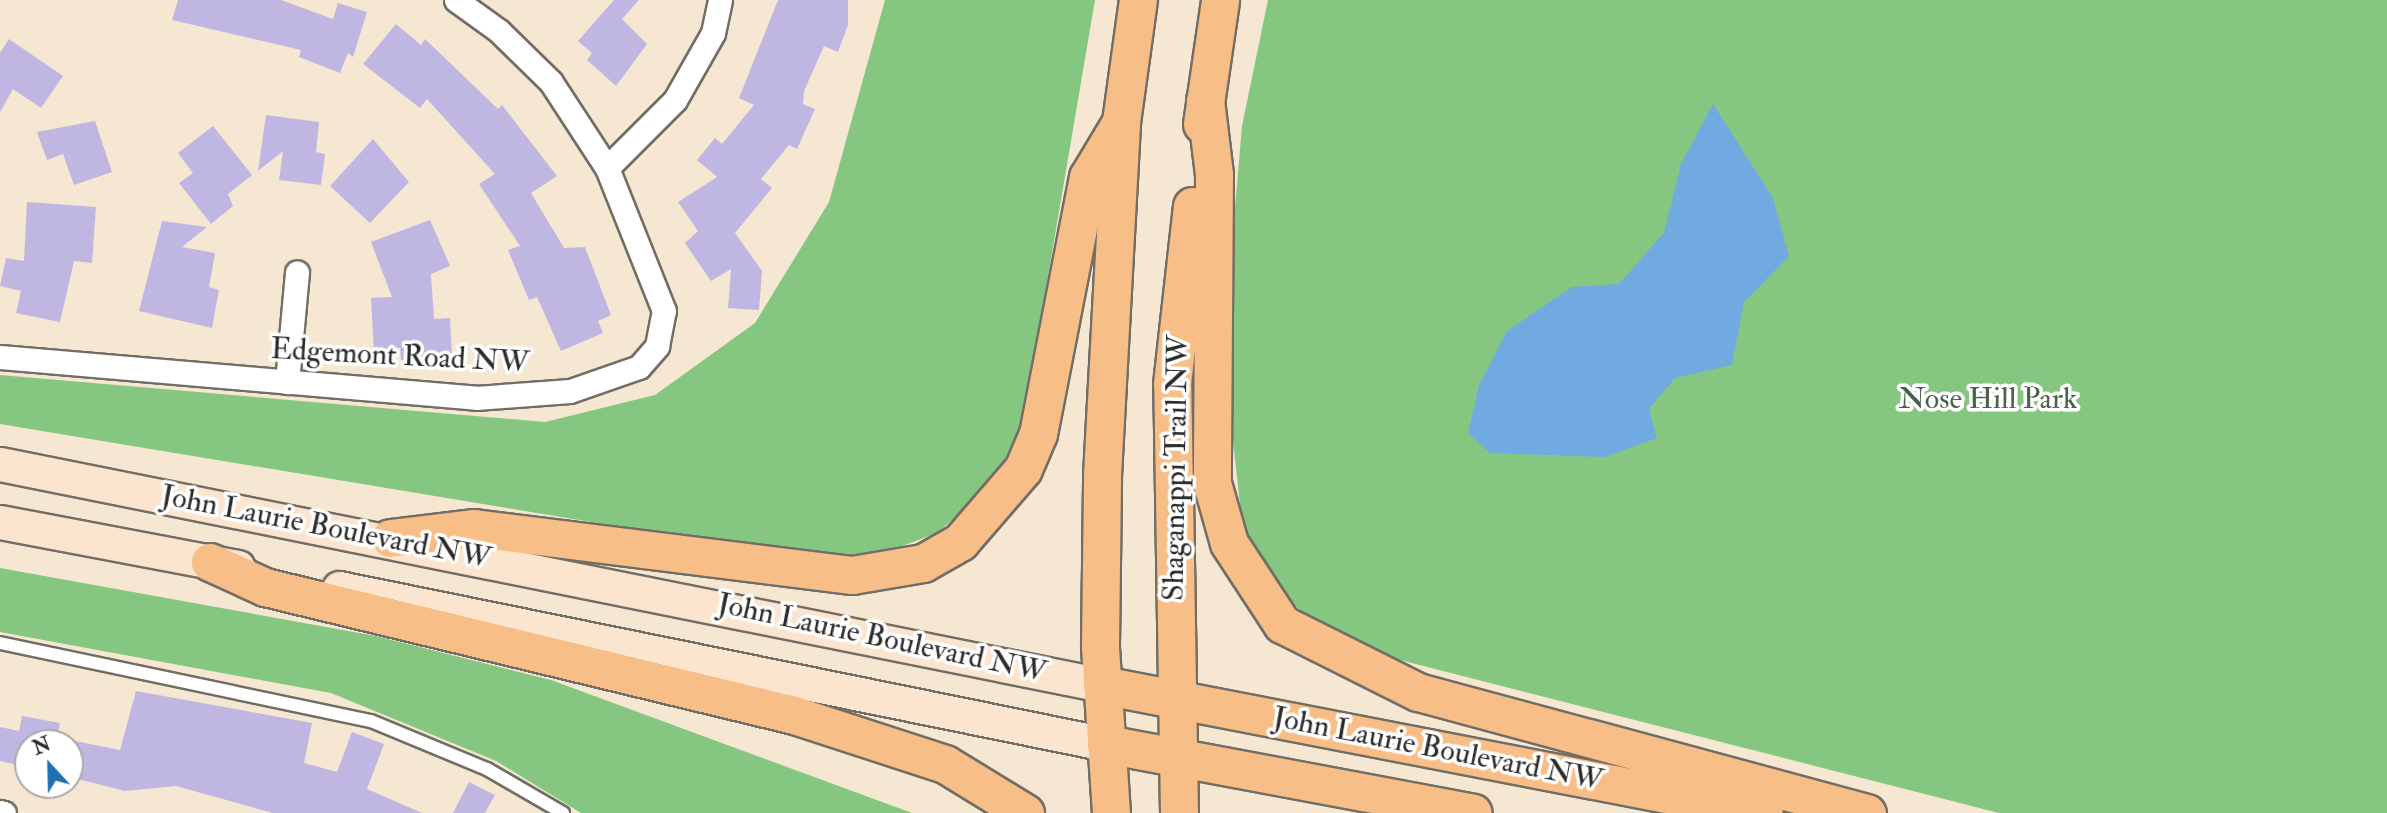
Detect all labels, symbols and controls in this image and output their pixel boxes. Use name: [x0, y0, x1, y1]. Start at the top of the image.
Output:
street label: Edgemont Road NW: [270, 331, 530, 381]
street label: Shaganappi Trail NW: [1156, 335, 1196, 601]
park label: Nose Hill Park: [1899, 381, 2077, 417]
street label: John Laurie Boulevard NW: [158, 477, 494, 577]
street label: John Laurie Boulevard NW: [714, 586, 1050, 690]
street label: John Laurie Boulevard NW: [1270, 699, 1606, 799]
north arrow: [14, 729, 84, 799]
text: N: [29, 732, 54, 761]

